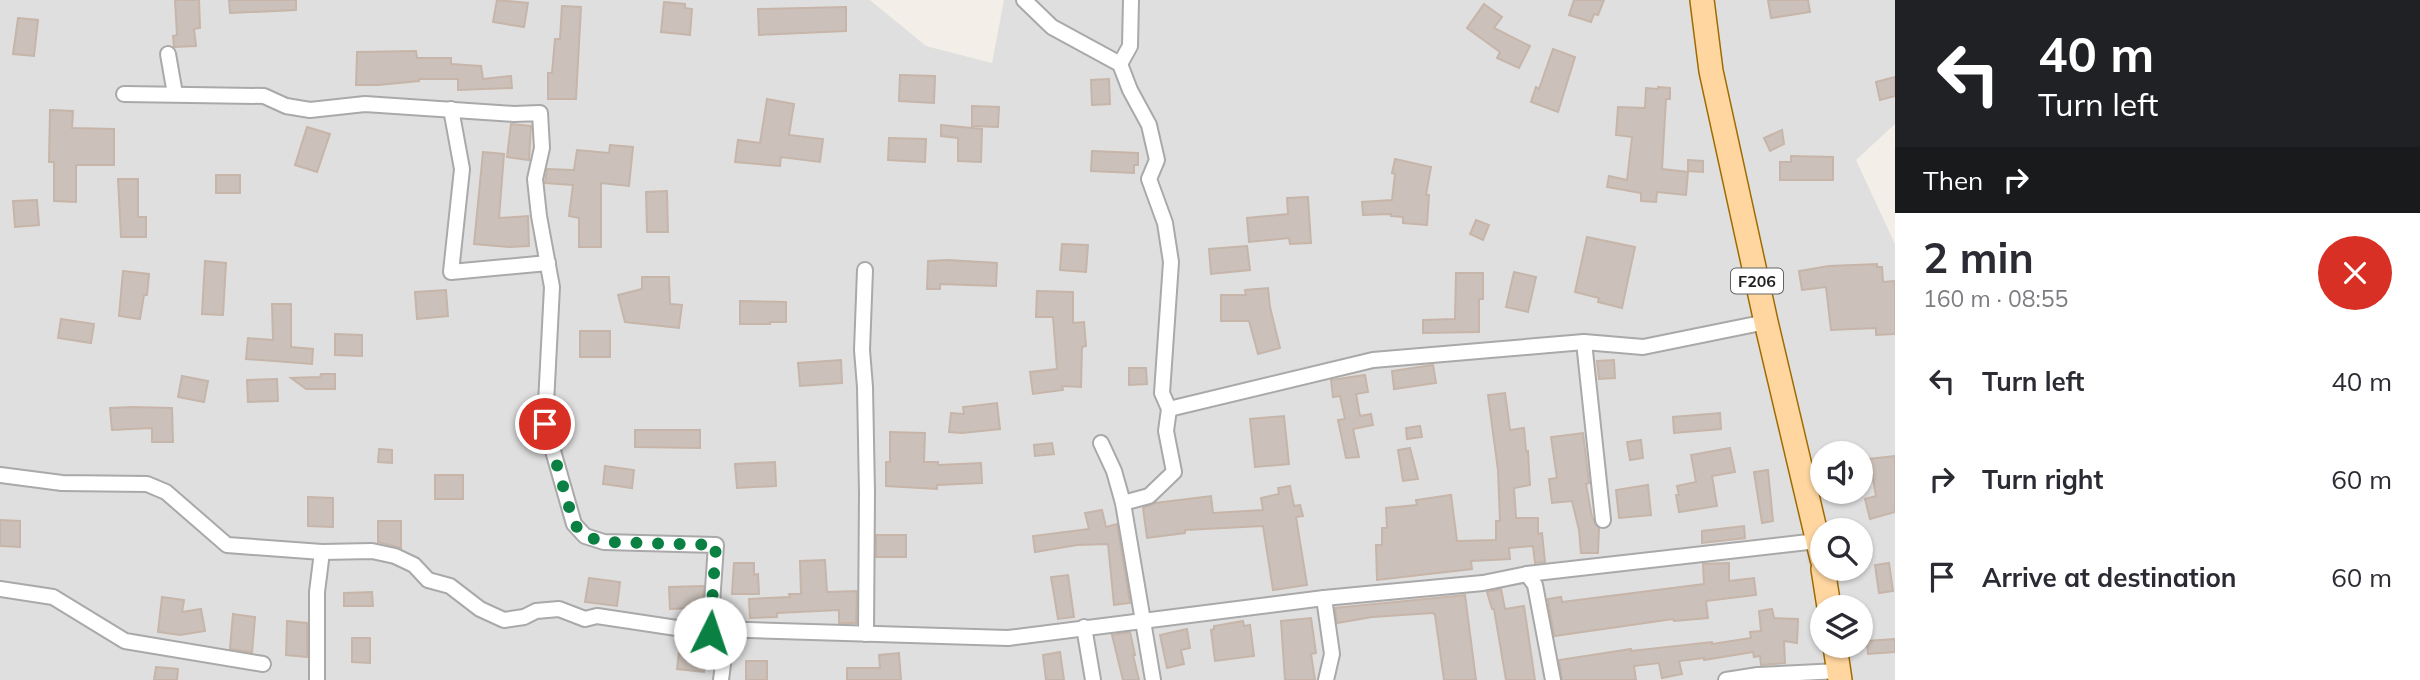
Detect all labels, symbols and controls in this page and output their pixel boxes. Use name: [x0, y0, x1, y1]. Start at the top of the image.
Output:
text: 40 m: [2038, 23, 2154, 84]
icon: left: [1923, 28, 2014, 119]
text: Turn left: [2038, 84, 2158, 124]
icon: right: [1997, 161, 2035, 199]
text: Then: [1923, 164, 1983, 197]
text: 2 min: [1923, 231, 2034, 284]
button: close: [2318, 236, 2392, 310]
road number: F206: [1731, 268, 1783, 294]
text: 160 m · 08:55: [1923, 284, 2068, 313]
icon: left: [1923, 362, 1961, 400]
text: Turn left: [1982, 365, 2084, 398]
text: 40 m: [2331, 365, 2392, 398]
pin: [515, 394, 575, 454]
icon: arrive: [526, 405, 564, 443]
map controls: [1810, 441, 1873, 658]
button: sound: [1810, 441, 1873, 504]
icon: right: [1923, 460, 1961, 498]
text: Turn right: [1982, 463, 2103, 496]
text: 60 m: [2331, 463, 2392, 496]
button: search: [1810, 518, 1873, 581]
icon: arrive: [1923, 558, 1961, 596]
text: Arrive at destination: [1982, 561, 2237, 594]
text: 60 m: [2331, 561, 2392, 594]
button: layers: [1810, 595, 1873, 658]
position arrow: [673, 596, 747, 670]

